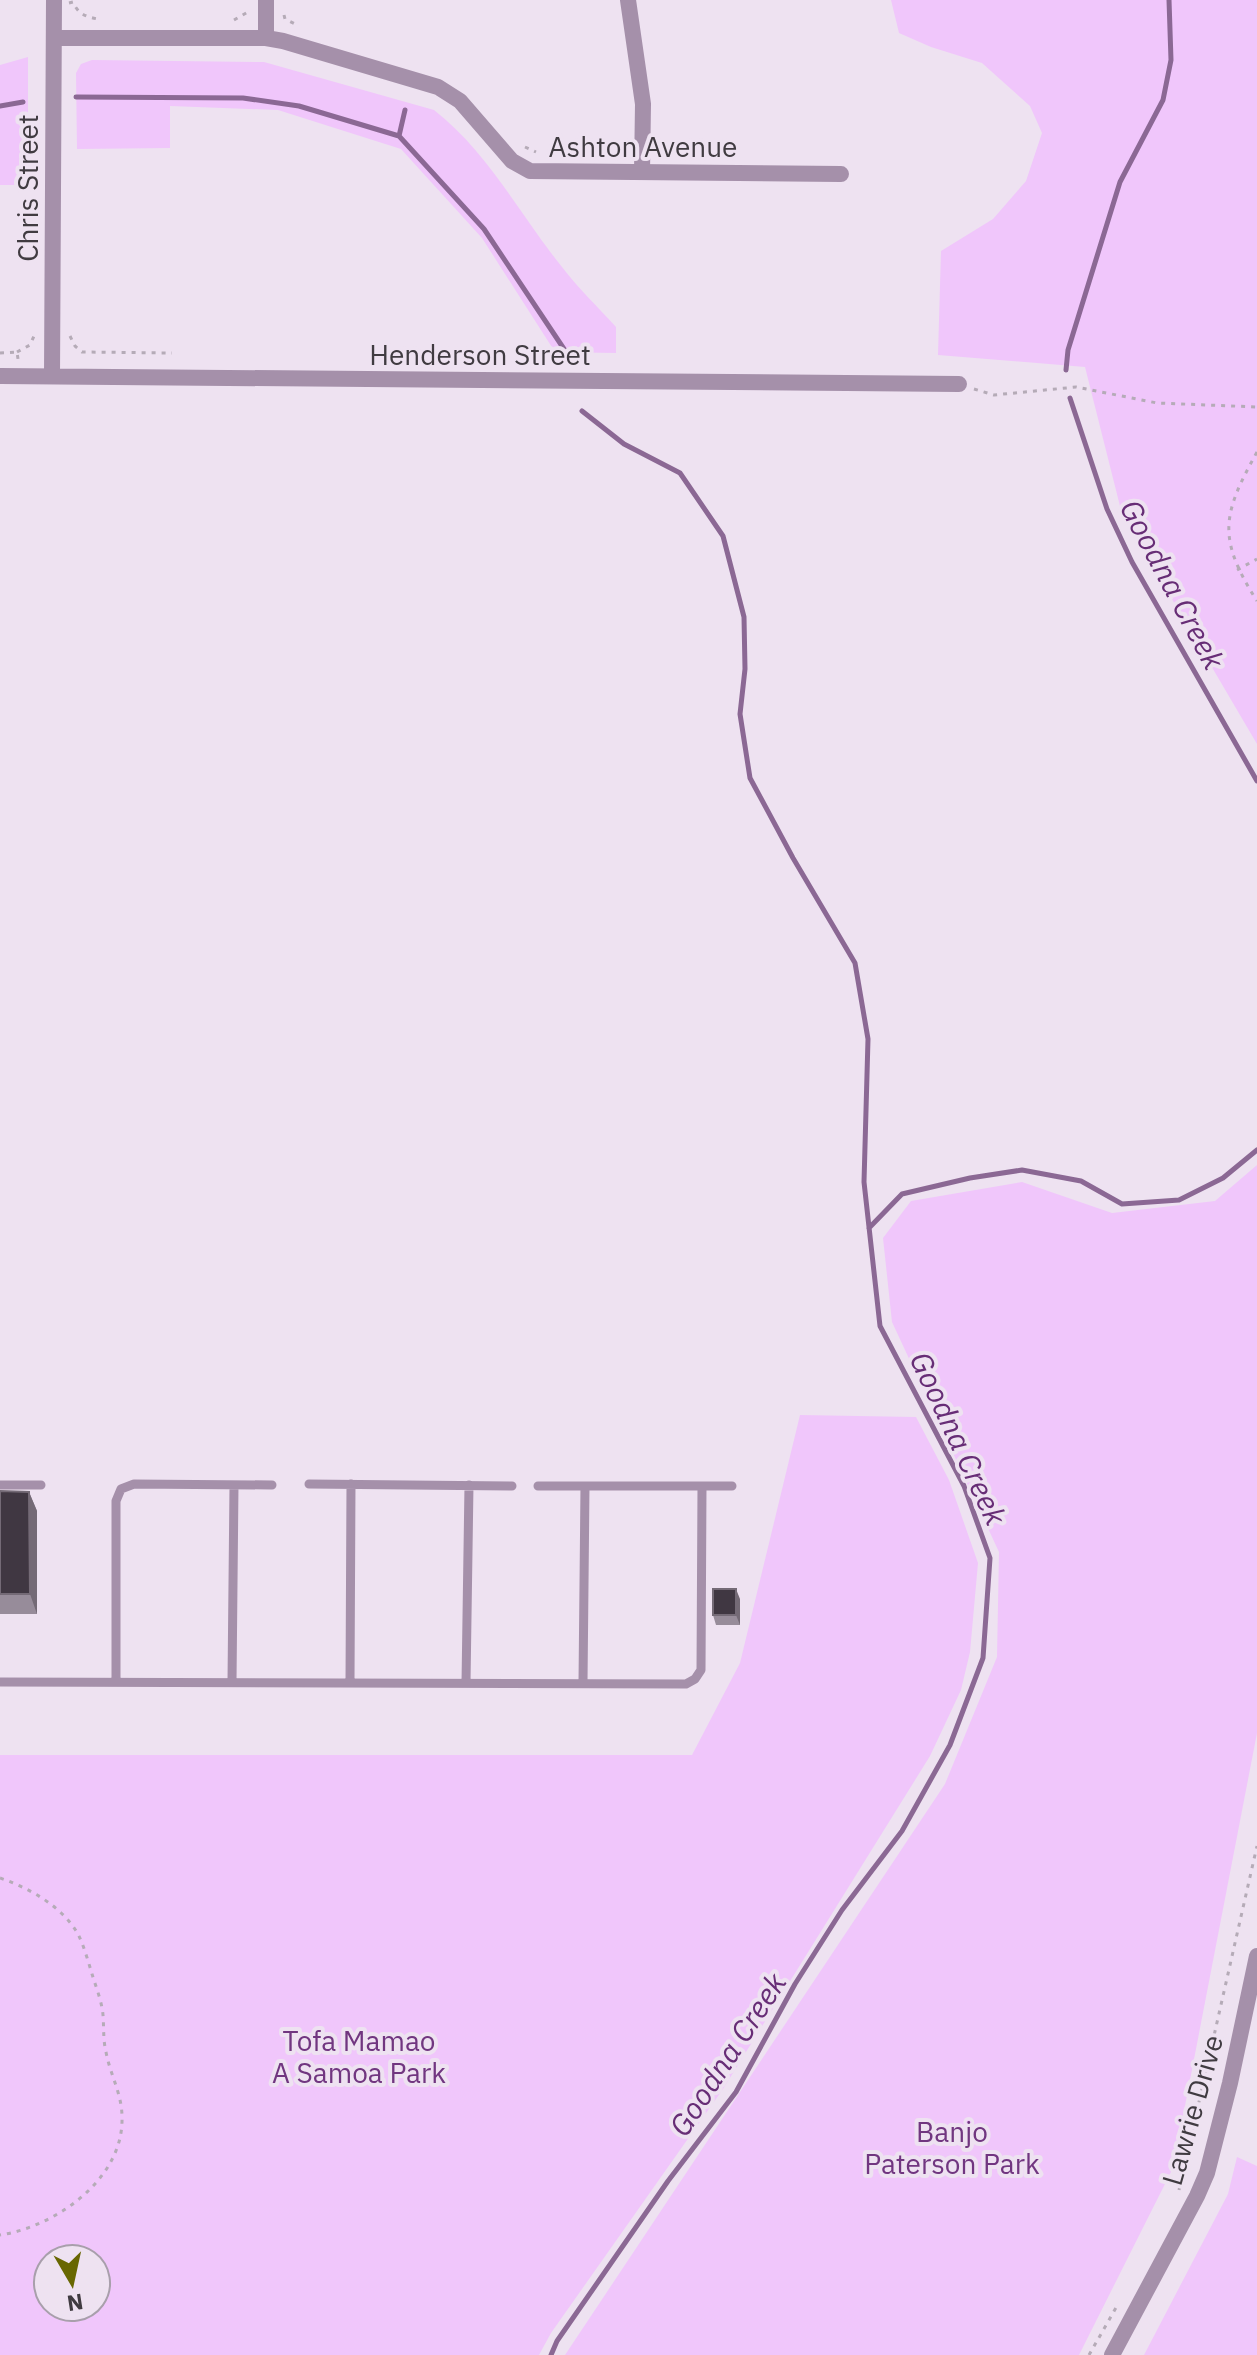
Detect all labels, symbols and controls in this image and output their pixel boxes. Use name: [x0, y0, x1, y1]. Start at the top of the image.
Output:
street label: Chris Street: [9, 114, 46, 262]
street label: Ashton Avenue: [549, 128, 737, 165]
street label: Henderson Street: [369, 336, 591, 373]
water label: Goodna Creek: [1112, 492, 1234, 676]
water label: Goodna Creek: [902, 1345, 1016, 1531]
water label: Goodna Creek: [660, 1965, 794, 2143]
park label: Tofa Mamao A Samoa Park: [272, 2022, 446, 2091]
street label: Lawrie Drive: [1153, 2031, 1231, 2189]
park label: Banjo Paterson Park: [864, 2113, 1040, 2182]
north arrow: [32, 2243, 112, 2323]
text: N: [65, 2288, 85, 2319]

